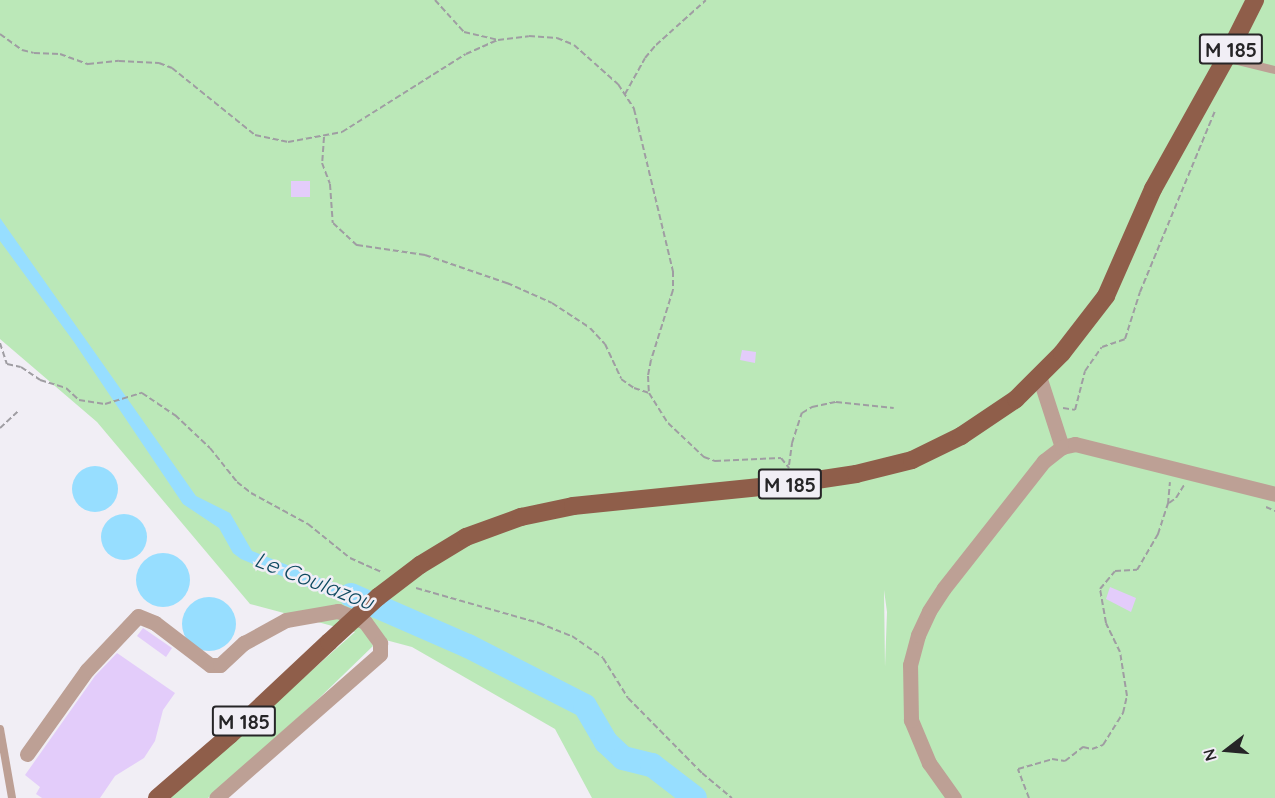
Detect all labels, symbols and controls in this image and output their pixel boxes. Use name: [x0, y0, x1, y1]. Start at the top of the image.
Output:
road number: M 185: [1198, 32, 1264, 66]
road number: M 185: [757, 467, 823, 501]
water label: Le Coulazou: [251, 546, 377, 616]
road number: M 185: [211, 704, 277, 738]
north arrow: [1197, 720, 1257, 780]
text: N: [1198, 747, 1221, 763]

